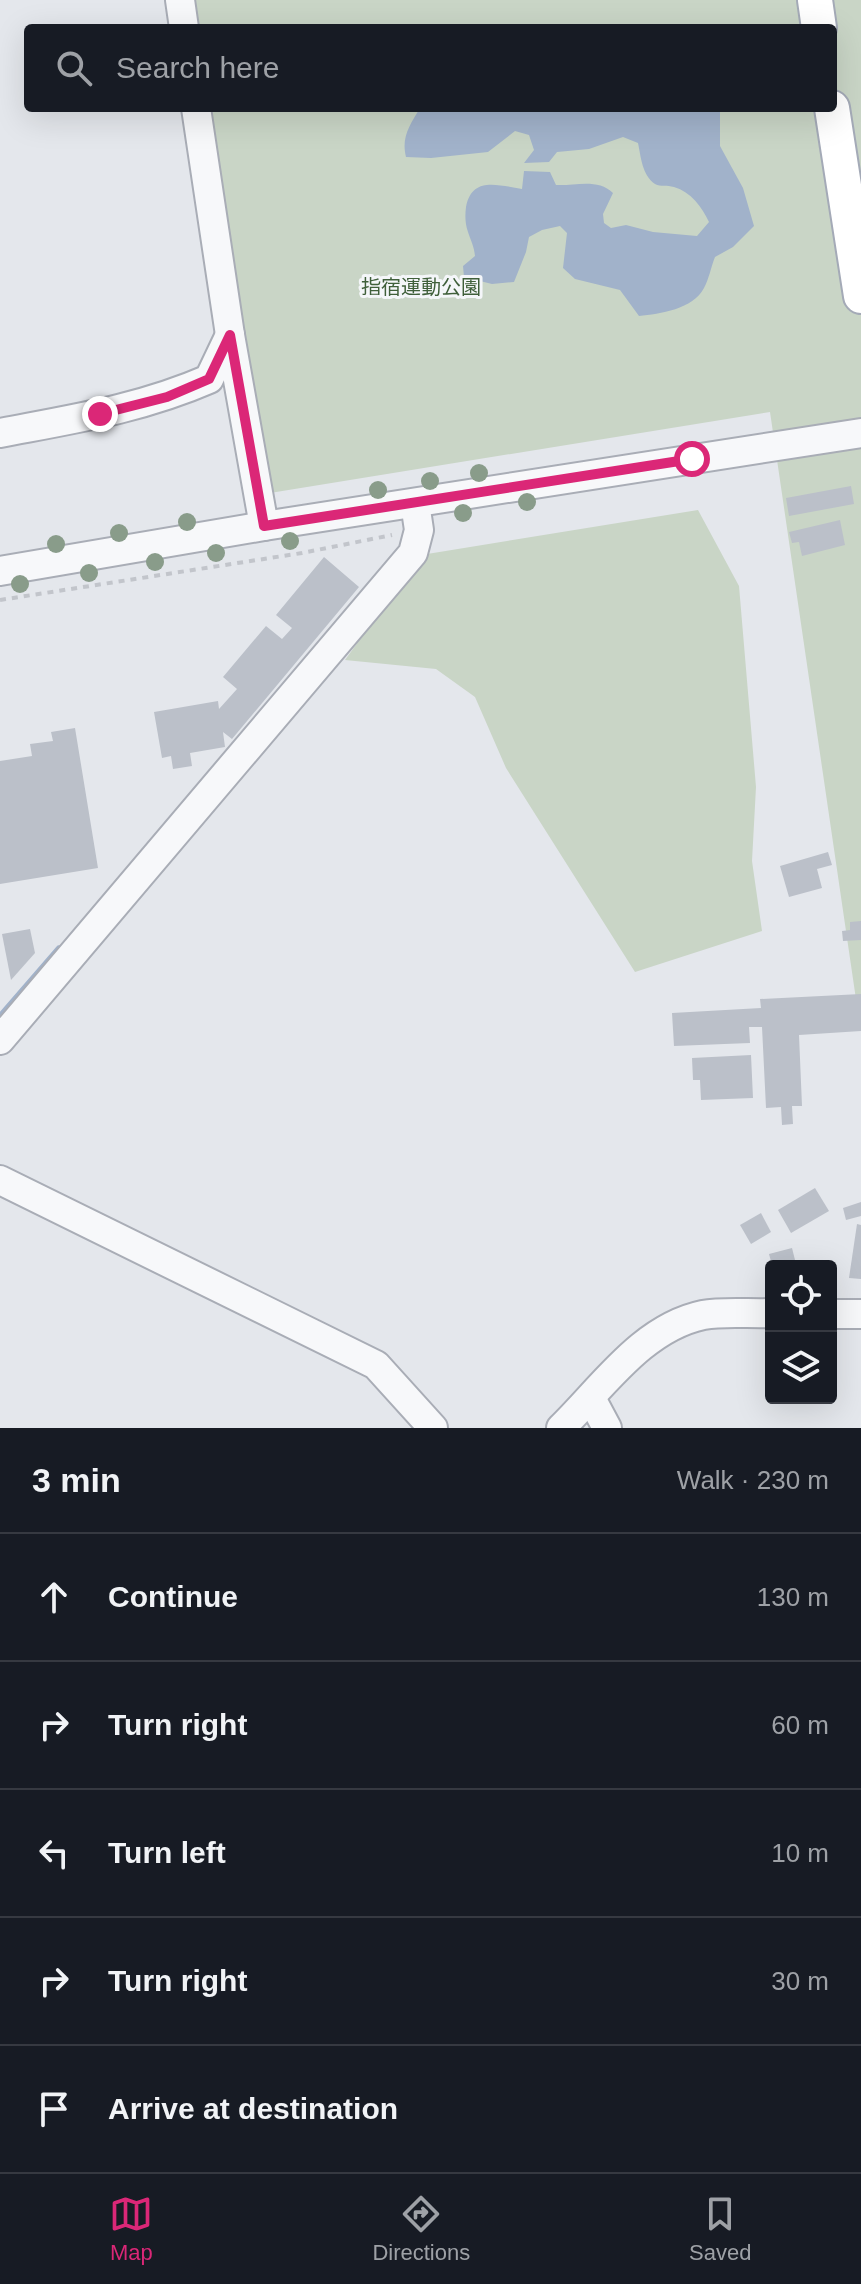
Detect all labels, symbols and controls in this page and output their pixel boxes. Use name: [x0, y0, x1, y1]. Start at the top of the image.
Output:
search box: [24, 24, 837, 112]
icon: search: [52, 46, 96, 90]
text: Search here: [116, 51, 279, 84]
park label: 指宿運動公園: [361, 276, 481, 298]
route end: [82, 396, 118, 432]
route start: [674, 441, 710, 477]
map controls: [765, 1260, 837, 1404]
button: locate: [765, 1260, 837, 1332]
button: layers: [765, 1332, 837, 1404]
text: 3 min: [32, 1461, 121, 1499]
text: Walk · 230 m: [677, 1465, 829, 1495]
icon: ahead: [32, 1575, 76, 1619]
text: Continue: [108, 1580, 238, 1613]
text: 130 m: [757, 1582, 829, 1612]
icon: right: [32, 1703, 76, 1747]
text: Turn right: [108, 1708, 247, 1741]
text: 60 m: [771, 1710, 829, 1740]
icon: left: [32, 1831, 76, 1875]
text: Turn left: [108, 1836, 226, 1869]
text: 10 m: [771, 1838, 829, 1868]
icon: right: [32, 1959, 76, 2003]
text: Turn right: [108, 1964, 247, 1997]
text: 30 m: [771, 1966, 829, 1996]
icon: arrive: [32, 2087, 76, 2131]
text: Arrive at destination: [108, 2092, 398, 2125]
tab: Map: [109, 2192, 153, 2266]
tab: Directions: [372, 2192, 470, 2266]
tab: Saved: [689, 2192, 752, 2266]

